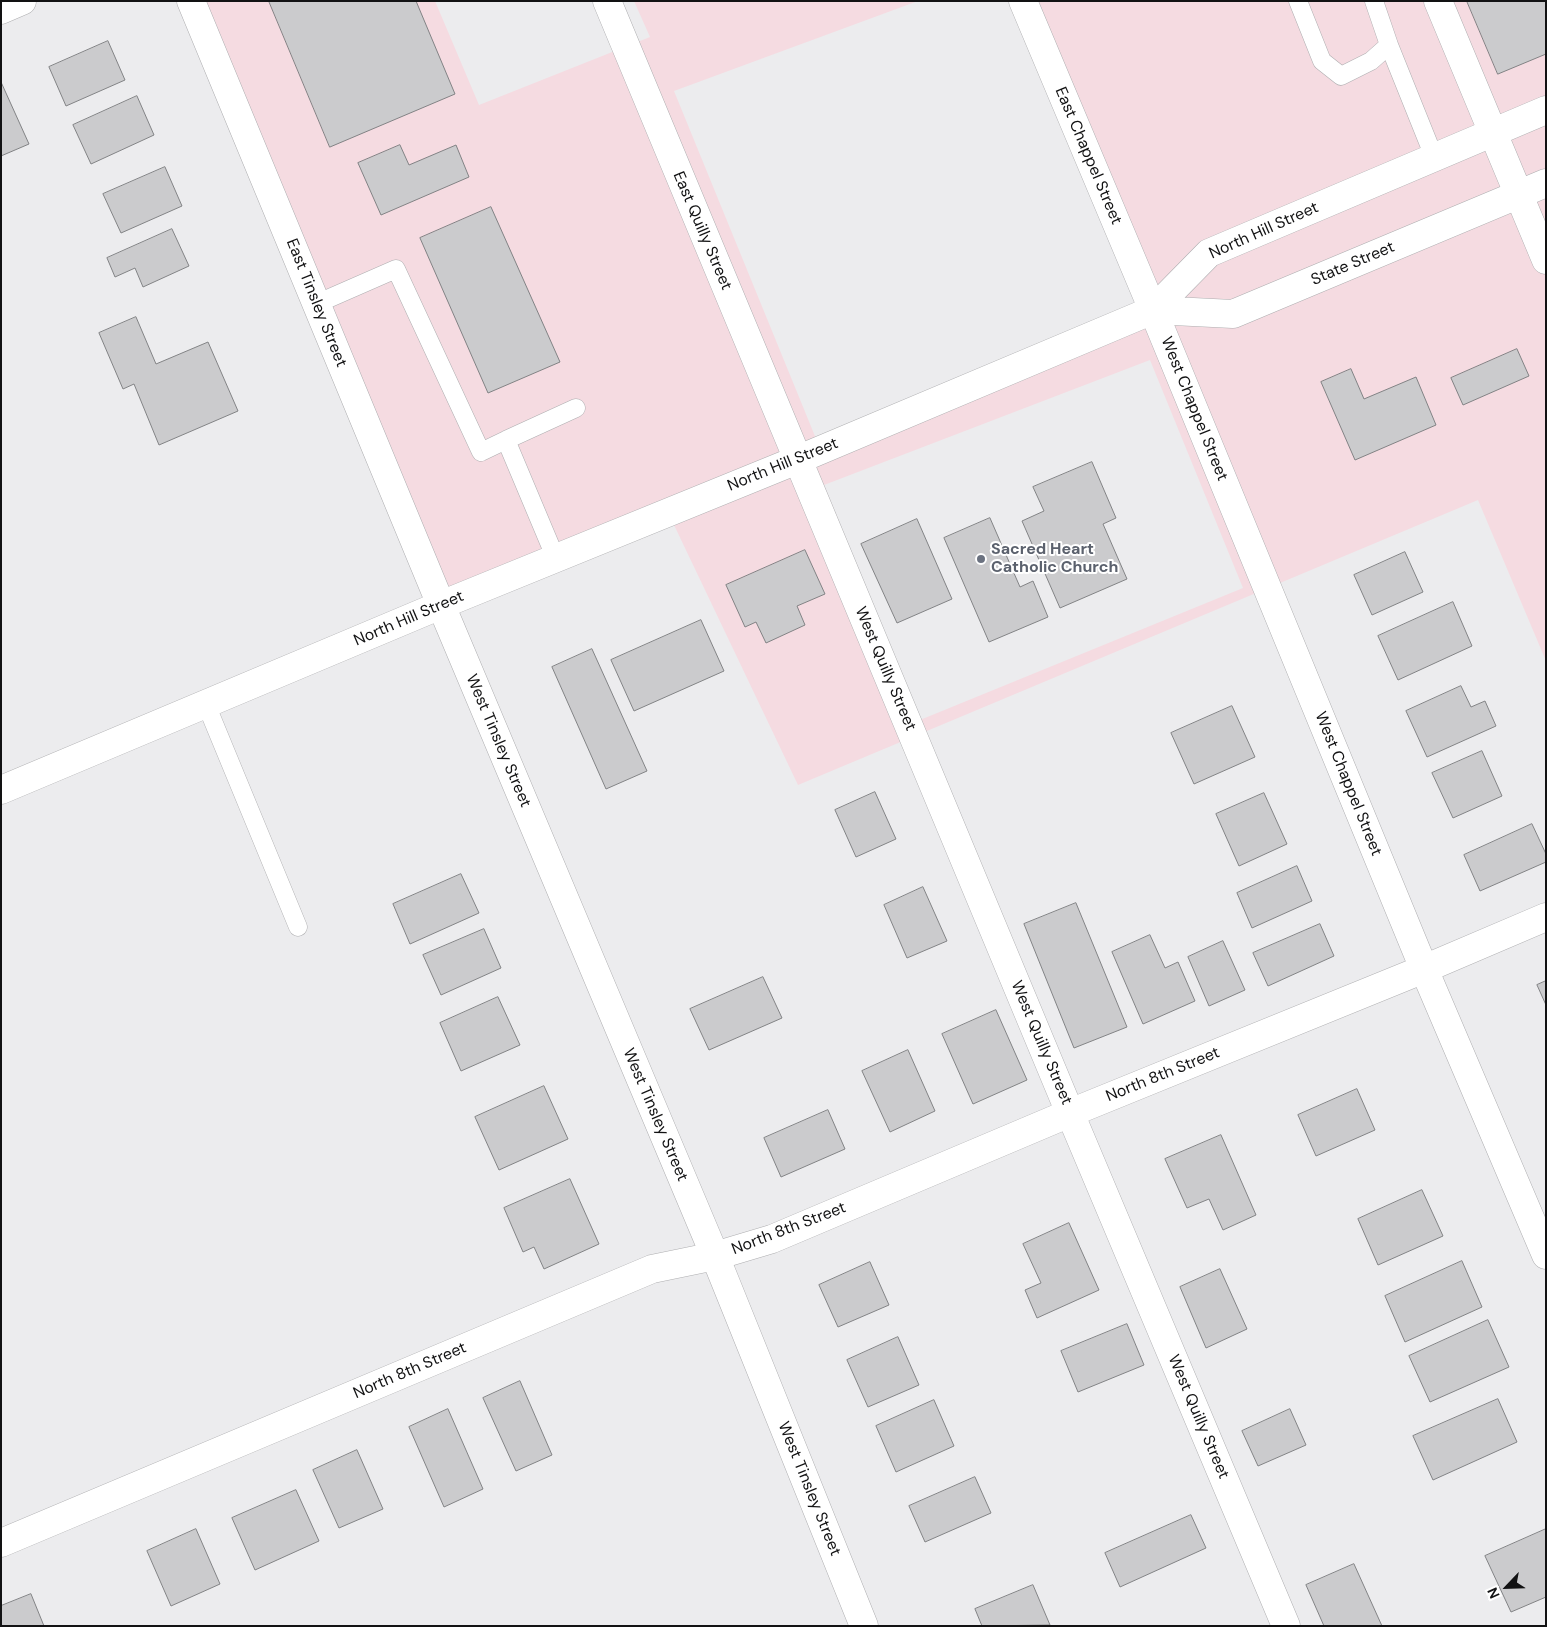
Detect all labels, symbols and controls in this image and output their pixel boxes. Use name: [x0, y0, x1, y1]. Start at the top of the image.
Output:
street label: East Chappel Street: [1050, 84, 1126, 228]
street label: East Quilly Street: [668, 169, 736, 293]
street label: North Hill Street: [1206, 198, 1322, 264]
street label: East Tinsley Street: [281, 236, 351, 370]
street label: State Street: [1308, 238, 1398, 290]
street label: West Chappel Street: [1156, 334, 1232, 484]
street label: North Hill Street: [725, 434, 841, 496]
place label: Sacred Heart Catholic Church: [991, 540, 1118, 578]
marker: Sacred Heart Catholic Church: [975, 553, 987, 565]
street label: North Hill Street: [351, 587, 467, 651]
street label: West Quilly Street: [850, 604, 920, 734]
street label: West Tinsley Street: [461, 672, 535, 810]
street label: West Chappel Street: [1310, 709, 1386, 859]
street label: West Quilly Street: [1006, 978, 1076, 1108]
street label: North 8th Street: [1103, 1043, 1223, 1107]
street label: West Tinsley Street: [618, 1046, 692, 1184]
street label: North 8th Street: [729, 1198, 849, 1260]
street label: North 8th Street: [351, 1339, 469, 1403]
street label: West Quilly Street: [1163, 1352, 1233, 1482]
street label: West Tinsley Street: [773, 1419, 845, 1559]
north arrow: [1482, 1562, 1532, 1612]
text: N: [1483, 1585, 1504, 1601]

